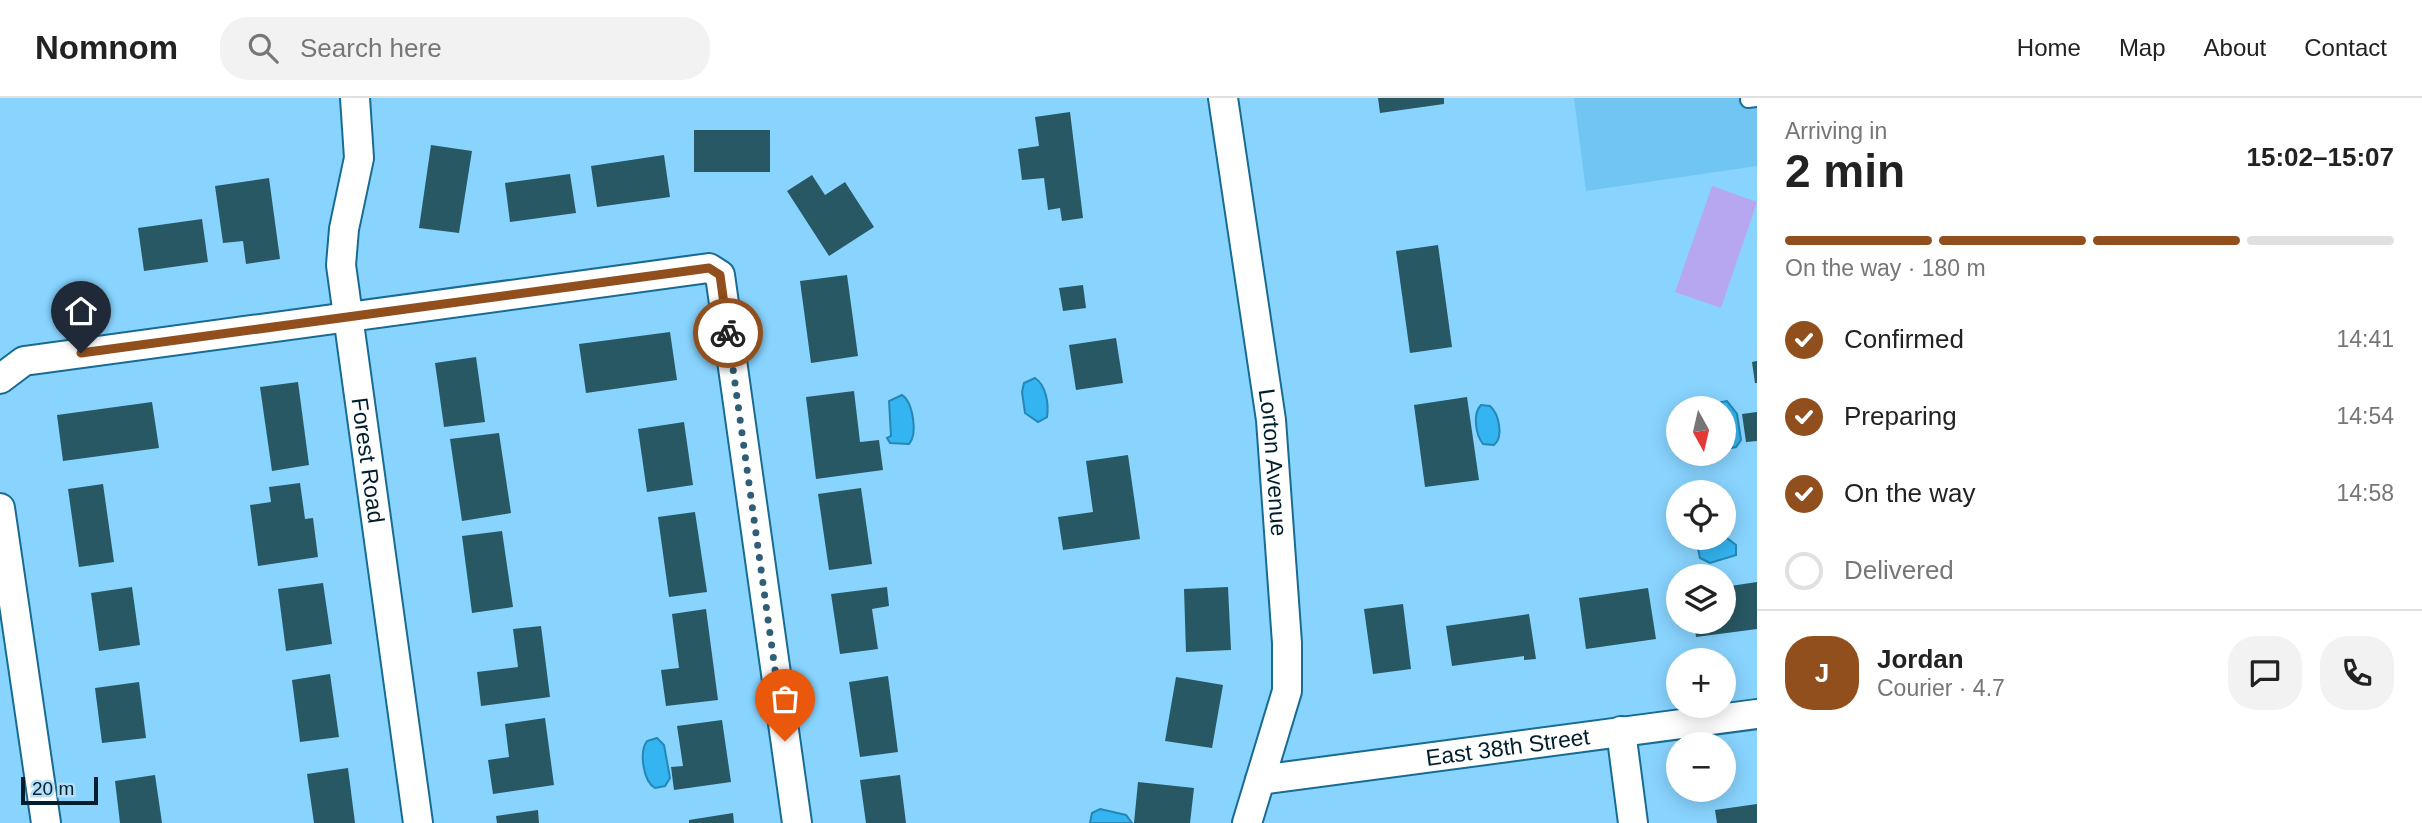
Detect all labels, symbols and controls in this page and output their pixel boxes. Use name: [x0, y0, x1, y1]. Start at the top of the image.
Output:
search box: [220, 17, 710, 80]
text: Nomnom: [35, 29, 178, 66]
icon: search: [244, 29, 282, 67]
text: Search here: [300, 33, 442, 63]
text: Home: [2017, 34, 2081, 61]
text: Map: [2119, 34, 2166, 61]
text: About: [2204, 34, 2266, 61]
text: Contact: [2304, 34, 2387, 61]
text: Arriving in: [1785, 118, 1887, 144]
text: 15:02–15:07: [2247, 142, 2394, 172]
text: 2 min: [1785, 145, 1905, 197]
text: On the way · 180 m: [1785, 255, 1986, 281]
pin: [51, 281, 111, 353]
icon: home: [62, 292, 100, 330]
courier: [693, 298, 763, 368]
icon: bike: [709, 314, 747, 352]
icon: check: [1785, 321, 1823, 359]
text: Confirmed: [1844, 324, 1964, 354]
text: 14:41: [2336, 326, 2394, 352]
street label: Lorton Avenue: [1253, 387, 1292, 537]
street label: Forest Road: [346, 396, 389, 525]
north arrow: [1666, 396, 1736, 466]
map controls: [1666, 396, 1736, 802]
icon: check: [1785, 398, 1823, 436]
text: Preparing: [1844, 401, 1957, 431]
text: 14:54: [2336, 403, 2394, 429]
icon: check: [1785, 475, 1823, 513]
text: On the way: [1844, 478, 1976, 508]
button: locate: [1666, 480, 1736, 550]
text: 14:58: [2336, 480, 2394, 506]
text: Delivered: [1844, 555, 1954, 585]
button: layers: [1666, 564, 1736, 634]
button: chat: [2228, 636, 2302, 710]
button: phone: [2320, 636, 2394, 710]
text: Jordan: [1877, 644, 1964, 674]
button: +: [1666, 648, 1736, 718]
text: J: [1815, 658, 1829, 688]
pin: [755, 669, 815, 741]
text: Courier · 4.7: [1877, 675, 2005, 701]
icon: bag: [766, 680, 804, 718]
street label: East 38th Street: [1424, 723, 1592, 771]
button: −: [1666, 732, 1736, 802]
scale bar: [21, 774, 98, 806]
text: 20 m: [32, 778, 74, 799]

